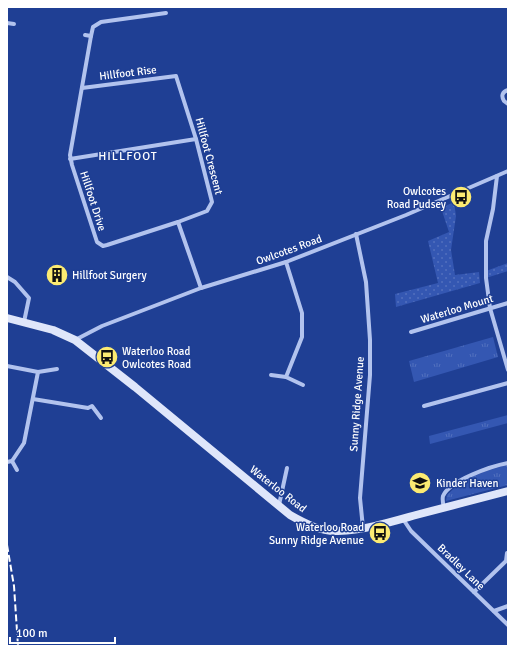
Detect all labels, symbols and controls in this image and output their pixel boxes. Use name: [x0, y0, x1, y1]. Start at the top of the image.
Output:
street label: Hillfoot Rise: [99, 63, 157, 83]
street label: Hillfoot Crescent: [192, 116, 226, 196]
district label: HILLFOOT: [98, 149, 158, 164]
street label: Hillfoot Drive: [77, 169, 109, 233]
bus stop icon: Owlcotes Road Pudsey: [448, 184, 474, 210]
place label: Owlcotes Road Pudsey: [387, 185, 447, 211]
street label: Owlcotes Road: [254, 232, 324, 268]
building icon: Hillfoot Surgery: [44, 262, 70, 288]
place label: Hillfoot Surgery: [72, 269, 148, 282]
street label: Waterloo Mount: [419, 292, 495, 326]
bus stop icon: Waterloo Road Owlcotes Road: [94, 344, 120, 370]
place label: Waterloo Road Owlcotes Road: [122, 345, 191, 371]
street label: Sunny Ridge Avenue: [347, 356, 367, 452]
street label: Waterloo Road: [247, 463, 309, 515]
school or university icon: Kinder Haven: [407, 470, 433, 496]
place label: Kinder Haven: [436, 477, 499, 490]
bus stop icon: Waterloo Road Sunny Ridge Avenue: [367, 520, 393, 546]
place label: Waterloo Road Sunny Ridge Avenue: [269, 521, 364, 547]
street label: Bradley Lane: [435, 541, 487, 593]
scale bar: [10, 619, 115, 645]
text: 100 m: [16, 626, 48, 641]

